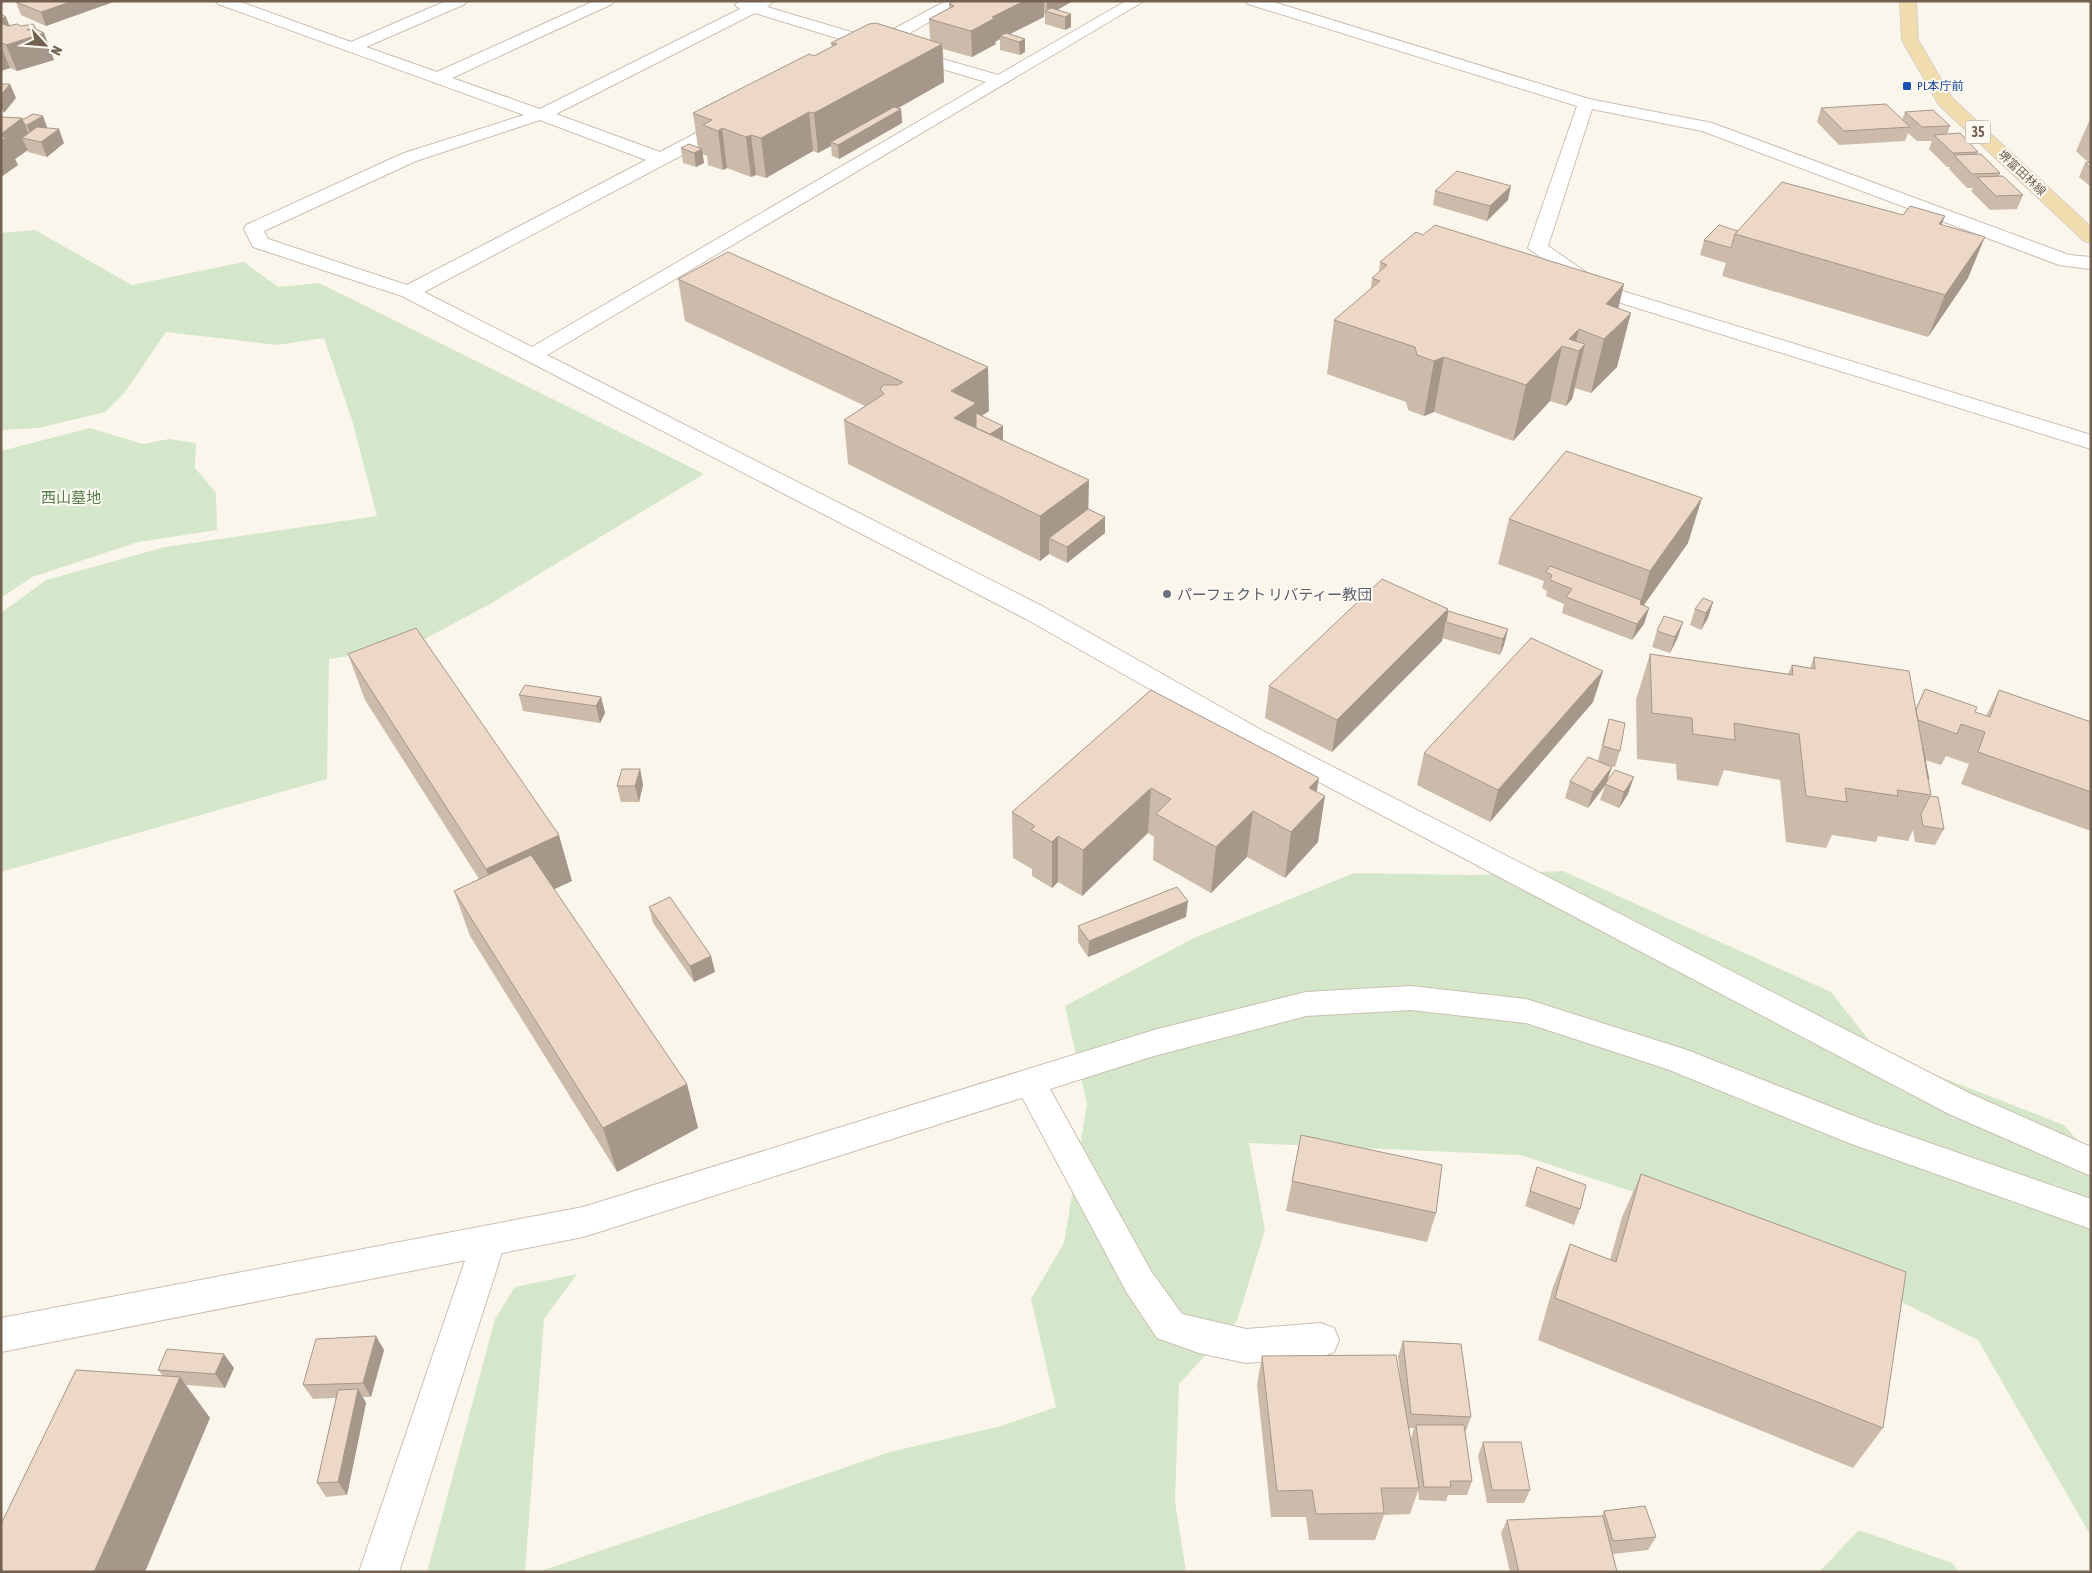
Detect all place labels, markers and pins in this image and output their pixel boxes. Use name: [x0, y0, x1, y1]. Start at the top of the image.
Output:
place label: PL本庁前: [1917, 79, 1964, 93]
marker: PL本庁前: [1901, 80, 1913, 92]
place label: パーフェクト リバティー教団: [1177, 586, 1372, 603]
marker: パーフェクト リバティー教団: [1161, 588, 1173, 600]

